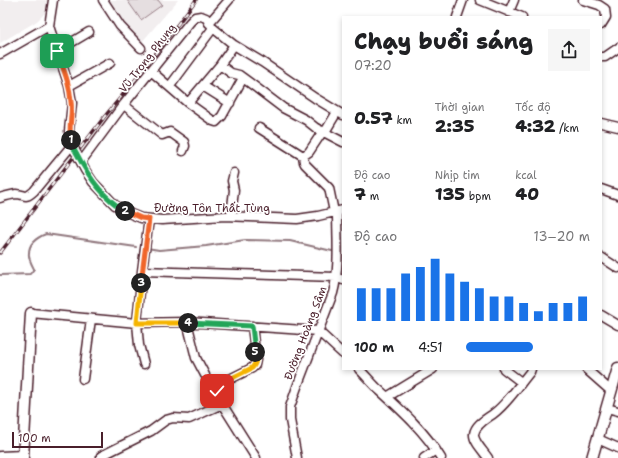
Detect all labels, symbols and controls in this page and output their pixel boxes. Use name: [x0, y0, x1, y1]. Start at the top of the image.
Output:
street label: Vũ Trọng Phụng: [116, 20, 179, 96]
text: Chạy buổi sáng: [354, 27, 533, 56]
button: share: [548, 29, 590, 71]
pin: [40, 34, 74, 68]
icon: arrive: [46, 40, 68, 62]
text: 07:20: [354, 57, 392, 74]
text: Thời gian: [435, 100, 485, 115]
text: Tốc độ: [515, 100, 551, 115]
text: 0.57: [354, 107, 393, 129]
text: km: [393, 113, 412, 128]
text: 2:35: [435, 115, 474, 137]
text: 4:32: [515, 115, 555, 137]
text: /km: [555, 121, 579, 136]
pin: 1: [61, 130, 81, 150]
text: 1: [68, 132, 74, 147]
text: Độ cao: [354, 168, 390, 183]
text: Nhịp tim: [435, 168, 480, 183]
text: kcal: [515, 168, 537, 183]
text: 7: [354, 183, 366, 205]
text: 135: [435, 183, 465, 205]
text: 40: [515, 183, 539, 205]
text: m: [366, 189, 379, 204]
text: bpm: [465, 189, 491, 204]
pin: 2: [115, 201, 135, 221]
street label: Đường Tôn Thất Tùng: [154, 201, 270, 216]
text: 2: [121, 203, 129, 218]
text: Độ cao: [354, 228, 397, 245]
text: 13–20 m: [534, 228, 590, 245]
pin: 3: [131, 273, 151, 293]
text: 3: [137, 275, 145, 290]
street label: Đường Hoàng Sâm: [281, 284, 330, 382]
pin: 4: [178, 313, 198, 333]
text: 4: [184, 315, 192, 330]
text: 100 m: [354, 339, 394, 356]
text: 4:51: [418, 339, 443, 356]
pin: 5: [245, 342, 265, 362]
text: 5: [252, 344, 258, 359]
pin: [200, 374, 234, 408]
icon: check: [206, 380, 228, 402]
scale bar: [12, 430, 103, 449]
text: 100 m: [18, 431, 51, 446]

